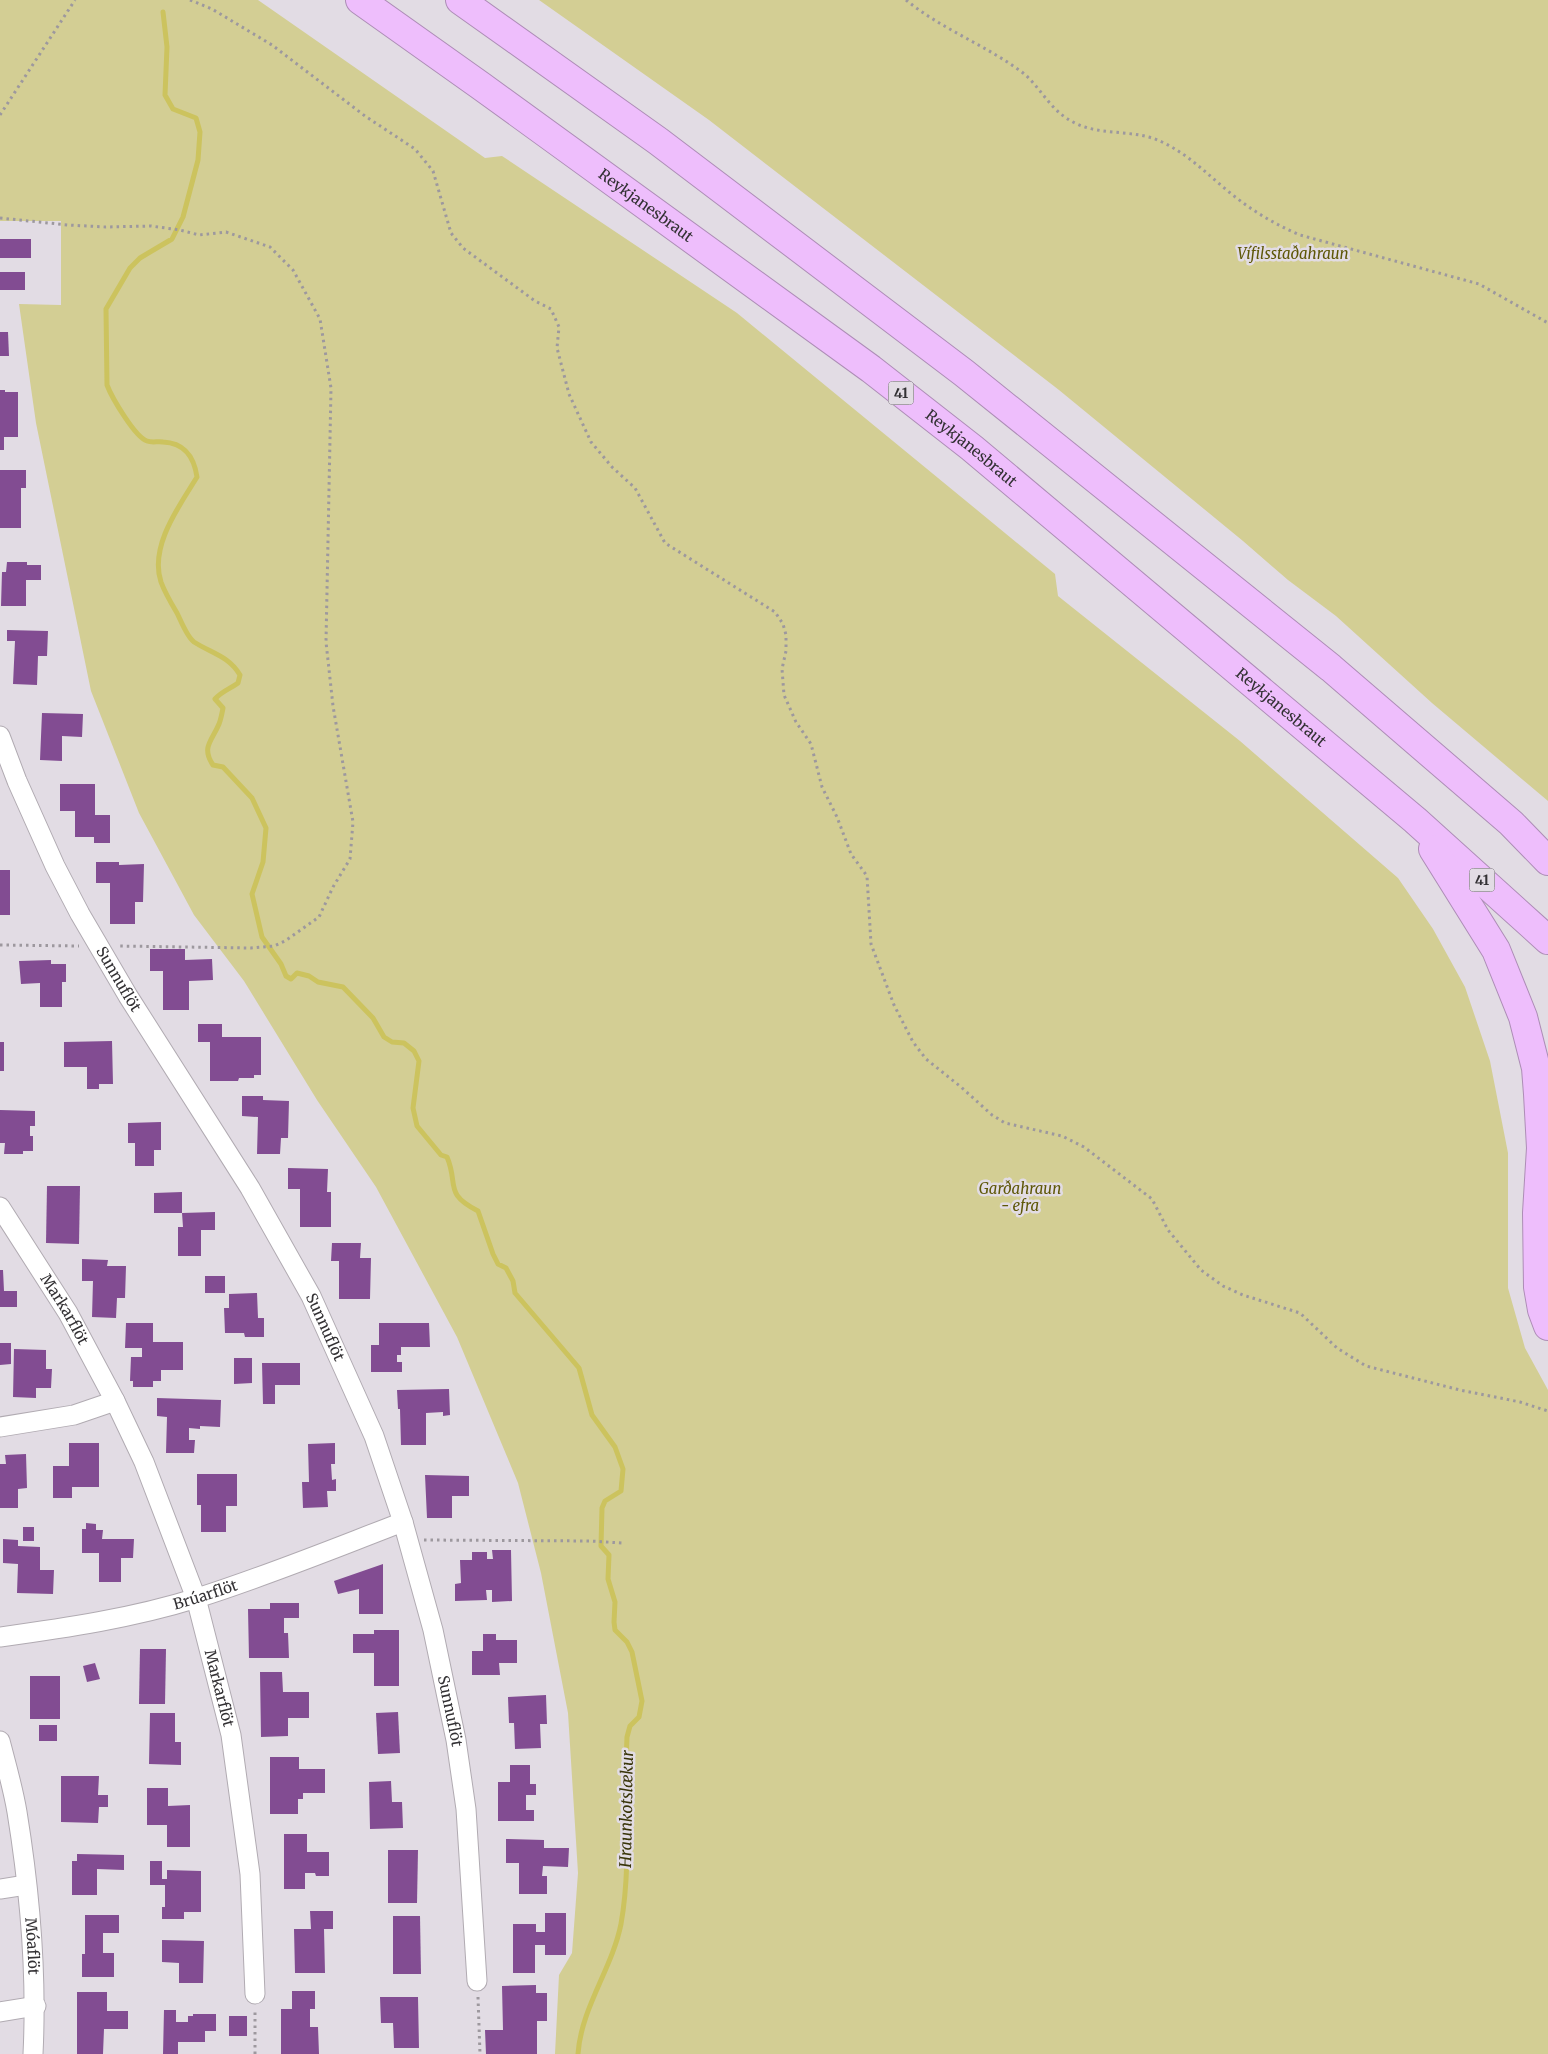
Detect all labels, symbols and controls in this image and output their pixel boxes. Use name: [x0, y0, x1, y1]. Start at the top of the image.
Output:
street label: Reykjanesbraut: [595, 164, 697, 246]
park label: Vífilsstaðahraun: [1237, 244, 1349, 263]
road number: 41: [888, 382, 914, 404]
street label: Reykjanesbraut: [922, 405, 1021, 491]
street label: Reykjanesbraut: [1232, 664, 1331, 751]
road number: 41: [1470, 868, 1494, 892]
street label: Sunnuflöt: [92, 943, 146, 1015]
park label: Garðahraun - efra: [979, 1179, 1061, 1215]
street label: Markarflöt: [36, 1270, 93, 1348]
street label: Sunnuflöt: [302, 1290, 349, 1364]
street label: Brúarflöt: [171, 1575, 240, 1613]
street label: Markarflöt: [201, 1648, 239, 1729]
street label: Sunnuflöt: [434, 1674, 467, 1748]
water label: Hraunkotslækur: [615, 1749, 637, 1869]
street label: Móaflöt: [21, 1917, 44, 1975]

